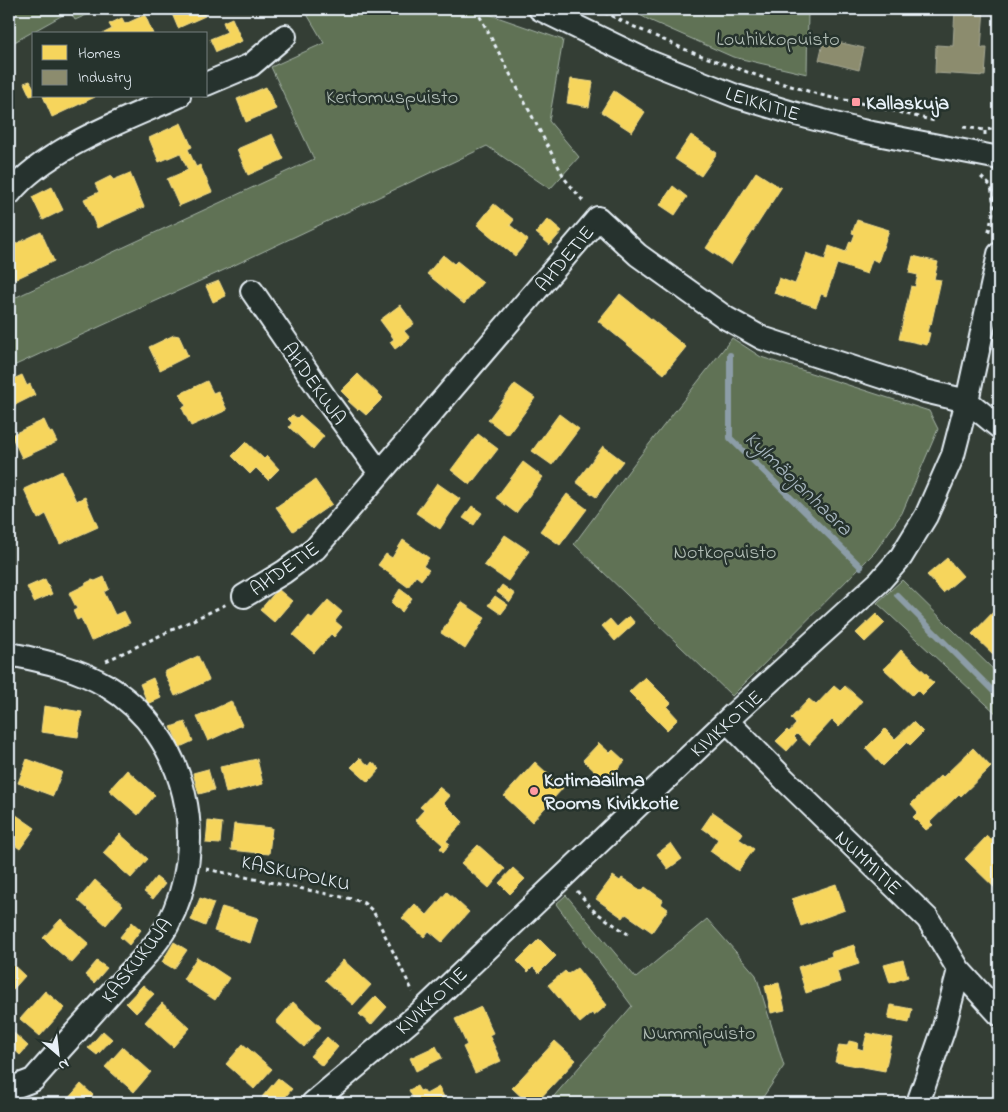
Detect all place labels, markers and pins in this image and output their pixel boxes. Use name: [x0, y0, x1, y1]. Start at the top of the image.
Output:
place label: Kallaskuja: [866, 90, 949, 119]
marker: Kallaskuja: [850, 96, 862, 108]
place label: Kotimaailma Rooms Kivikkotie: [544, 767, 679, 819]
marker: Kotimaailma Rooms Kivikkotie: [528, 785, 540, 797]

